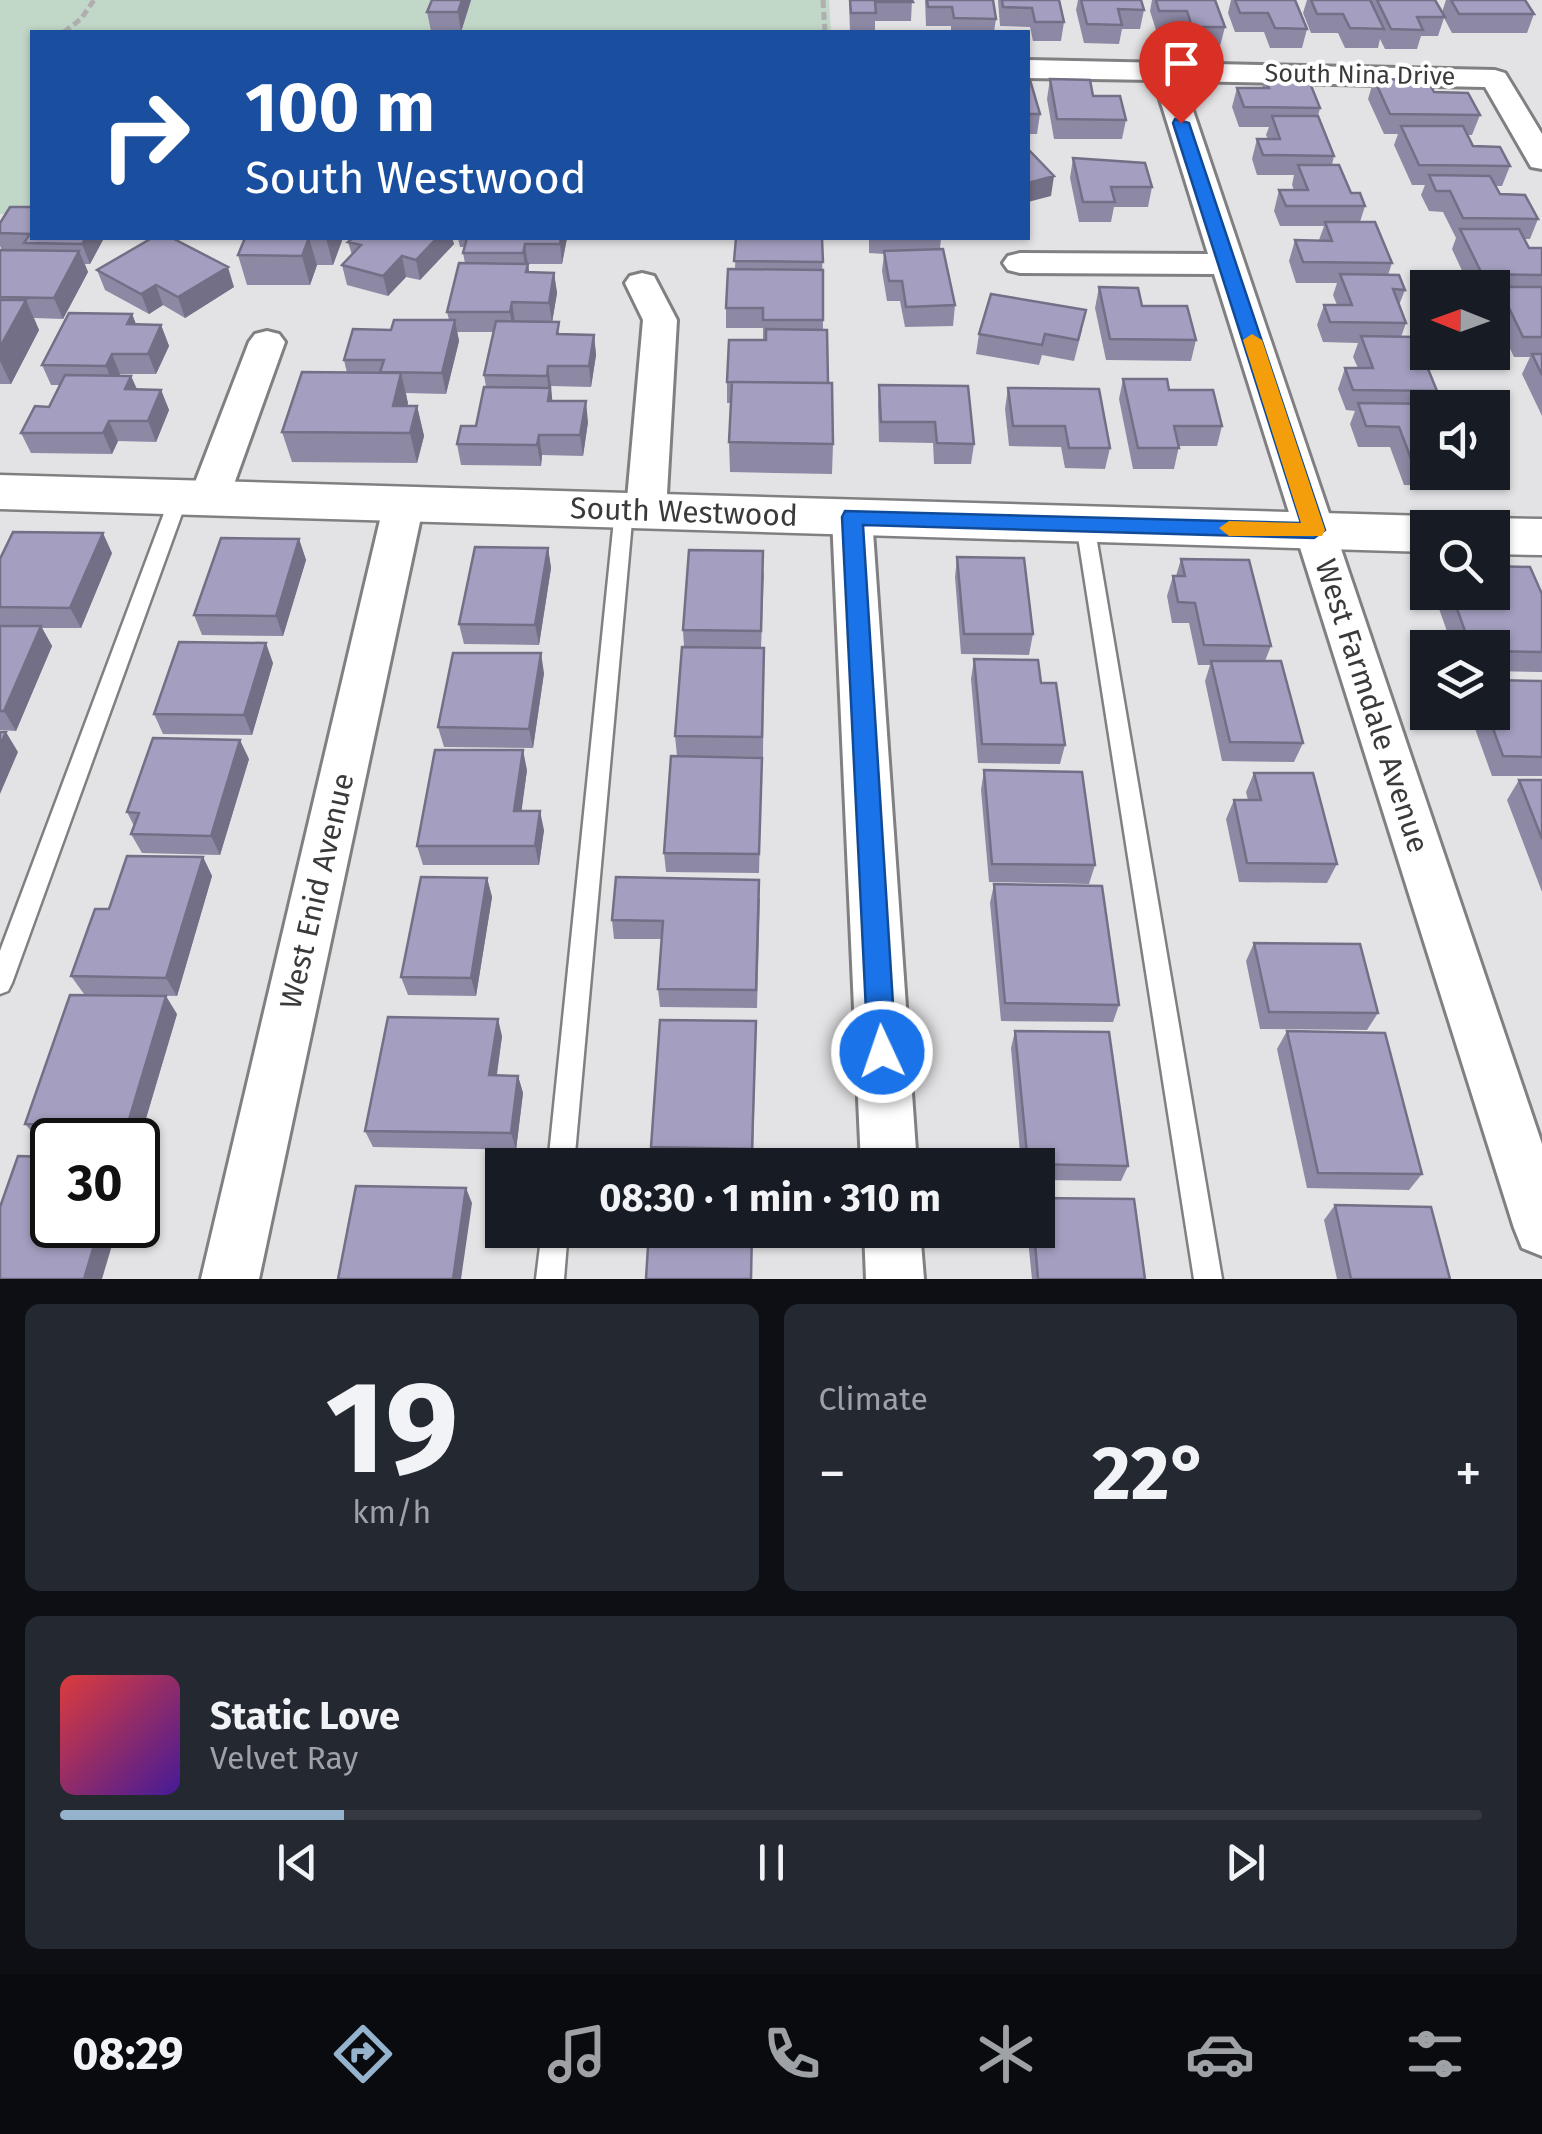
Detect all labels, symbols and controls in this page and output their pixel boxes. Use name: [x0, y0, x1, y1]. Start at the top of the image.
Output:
pin: [1139, 21, 1224, 124]
icon: arrive: [1154, 36, 1209, 91]
street label: South Nina Drive: [1264, 58, 1456, 92]
text: 100 m: [245, 66, 435, 150]
icon: right: [80, 70, 210, 200]
text: South Westwood: [245, 151, 587, 205]
north arrow: [1410, 270, 1510, 370]
map controls: [1410, 270, 1510, 730]
button: sound: [1410, 390, 1510, 490]
street label: South Westwood: [570, 490, 798, 534]
button: search: [1410, 510, 1510, 610]
street label: West Farmdale Avenue: [1308, 555, 1436, 857]
button: layers: [1410, 630, 1510, 730]
street label: West Enid Avenue: [272, 770, 362, 1012]
position arrow: [830, 1000, 934, 1104]
speed limit sign: 30: [30, 1118, 160, 1248]
text: 08:30 · 1 min · 310 m: [599, 1175, 941, 1221]
text: 19: [325, 1350, 458, 1506]
text: Climate: [819, 1380, 928, 1418]
text: 22°: [1092, 1429, 1209, 1519]
text: −: [819, 1441, 846, 1507]
text: +: [1455, 1441, 1482, 1507]
text: km/h: [352, 1493, 431, 1531]
text: Static Love: [210, 1693, 400, 1739]
text: Velvet Ray: [210, 1739, 358, 1777]
icon: previous: [270, 1835, 325, 1890]
icon: pause: [744, 1835, 799, 1890]
icon: next: [1218, 1835, 1273, 1890]
icon: directions: [328, 2019, 398, 2089]
icon: music: [542, 2019, 612, 2089]
icon: phone: [757, 2019, 827, 2089]
icon: climate: [971, 2019, 1041, 2089]
icon: car: [1185, 2019, 1255, 2089]
icon: filters: [1400, 2019, 1470, 2089]
text: 08:29: [72, 2027, 183, 2081]

